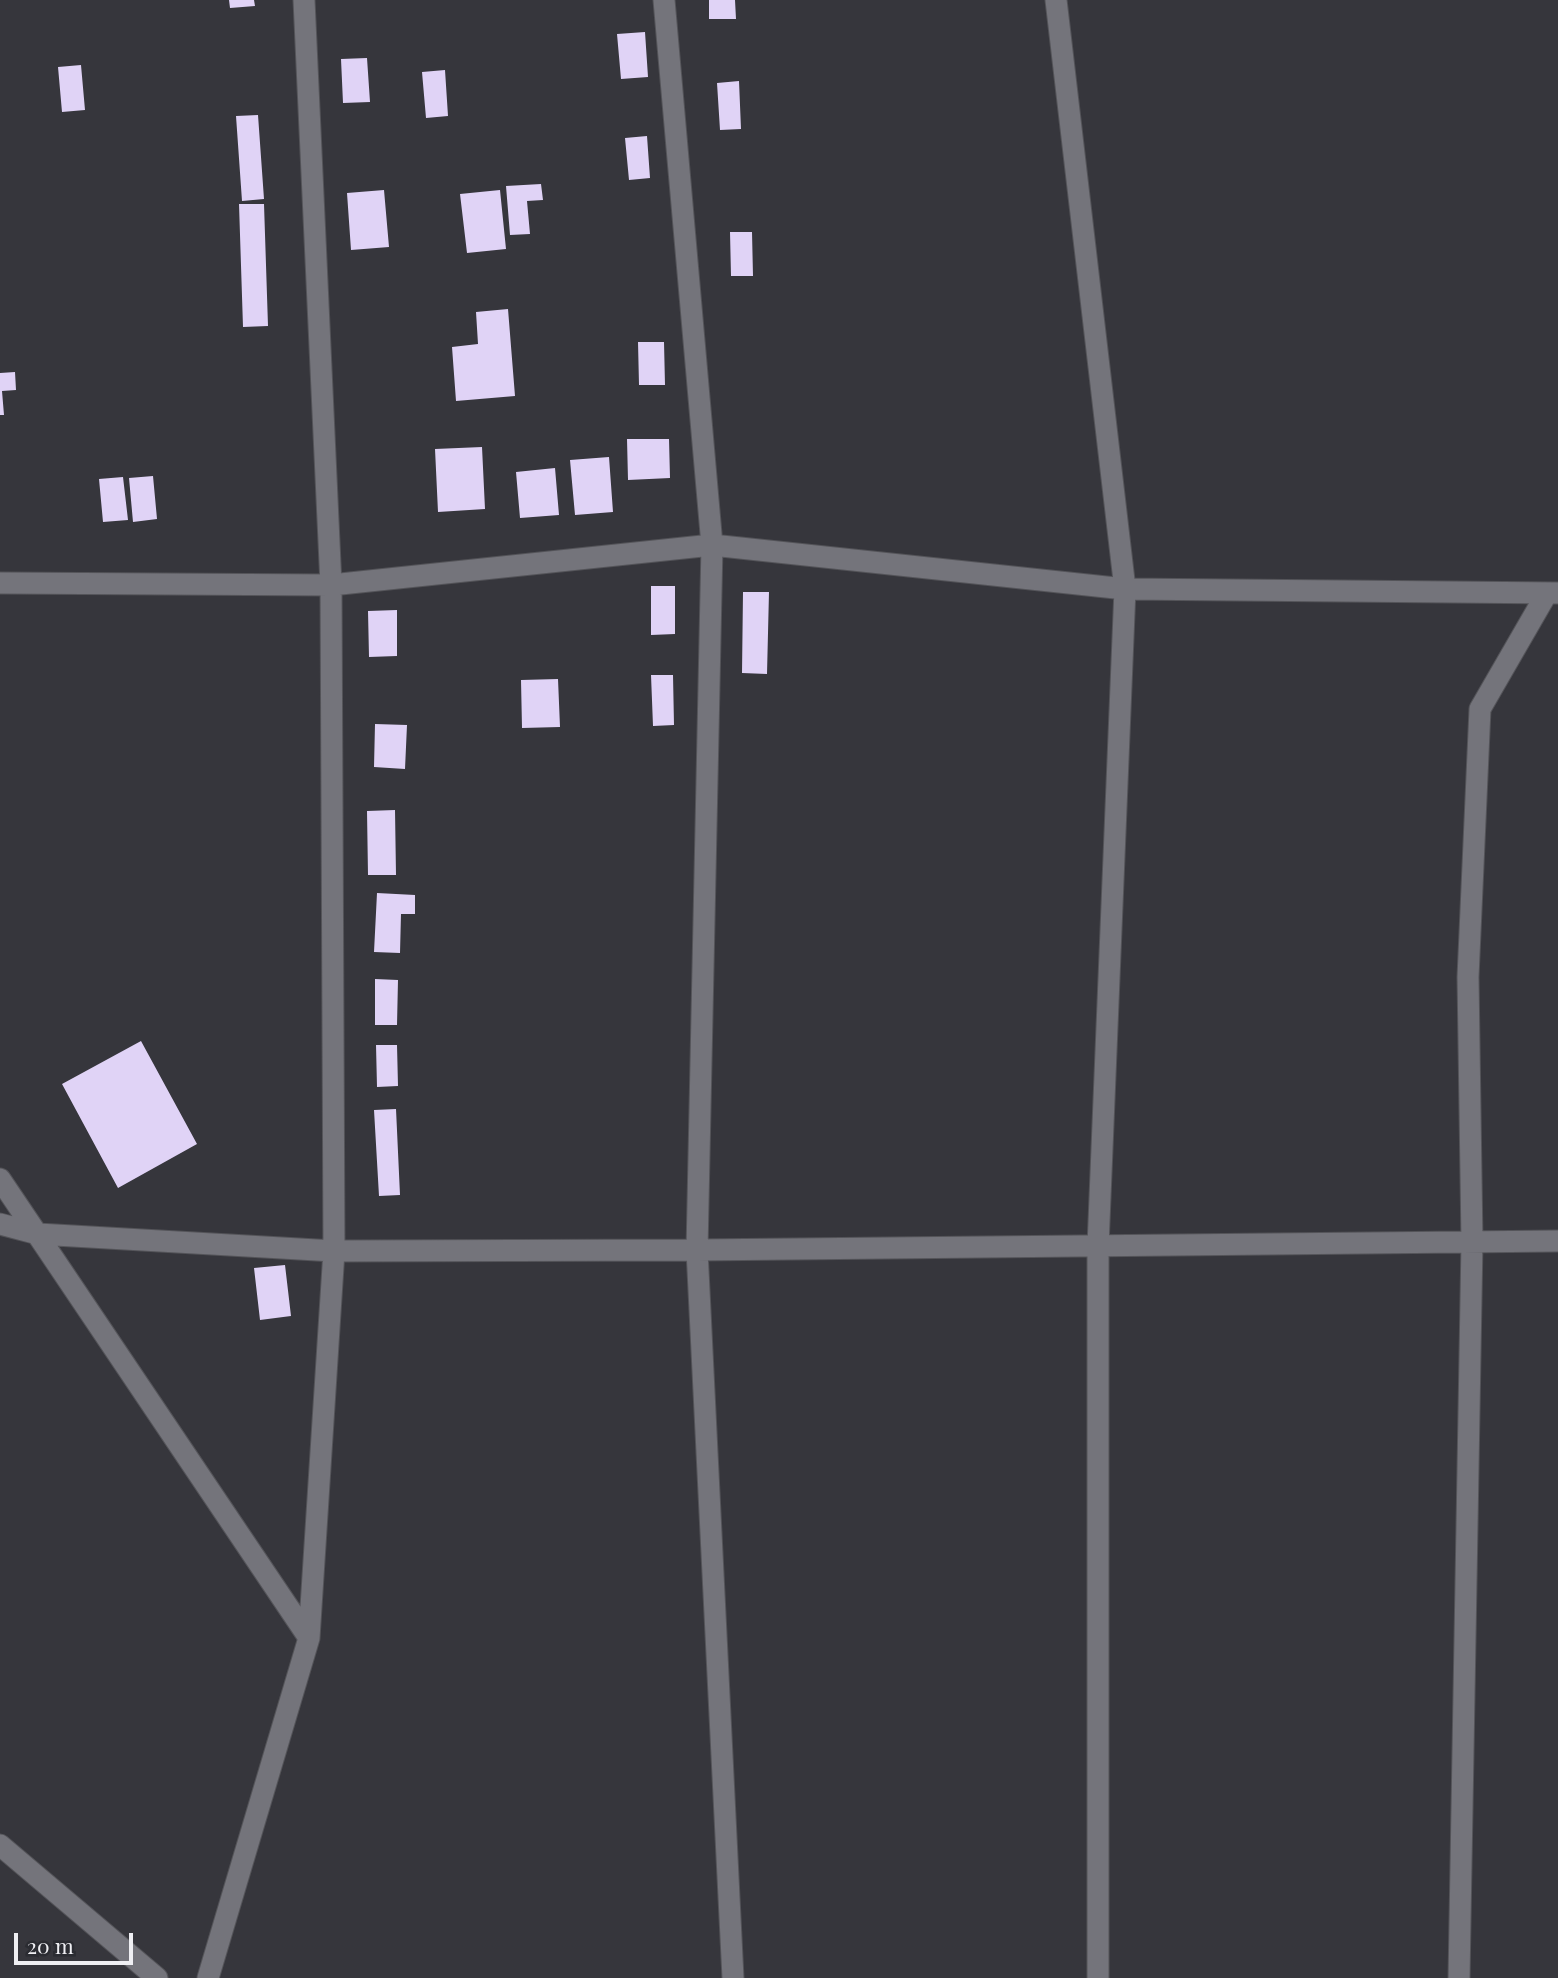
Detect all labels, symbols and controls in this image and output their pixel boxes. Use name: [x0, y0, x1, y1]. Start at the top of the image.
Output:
scale bar: [18, 1918, 136, 1962]
text: 20 m: [27, 1931, 74, 1959]

